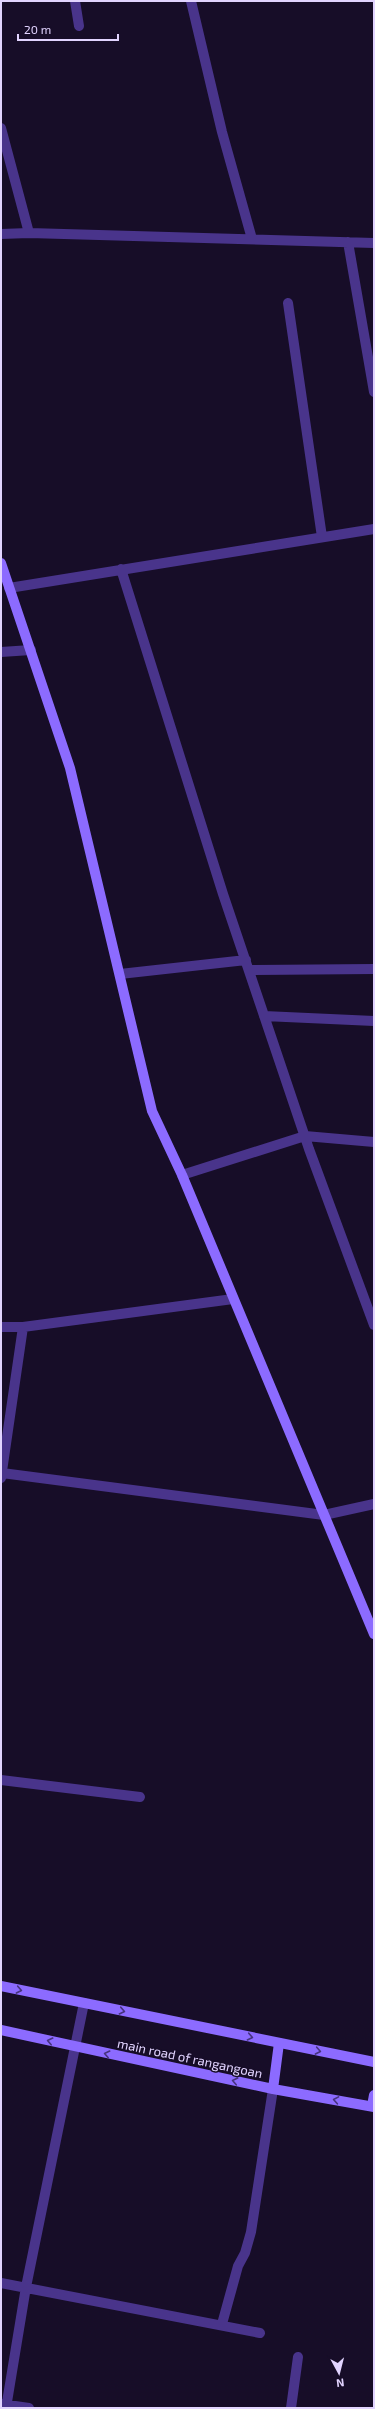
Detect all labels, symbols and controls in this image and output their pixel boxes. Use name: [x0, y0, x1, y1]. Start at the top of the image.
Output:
scale bar: [18, 16, 118, 42]
text: 20 m: [24, 22, 51, 36]
one-way arrow: [16, 1985, 22, 1993]
one-way arrow: [119, 2006, 126, 2014]
one-way arrow: [247, 2033, 253, 2041]
street label: main road of rangangoan: [116, 2035, 264, 2081]
one-way arrow: [47, 2038, 53, 2046]
one-way arrow: [314, 2046, 321, 2055]
one-way arrow: [104, 2050, 111, 2058]
one-way arrow: [232, 2077, 238, 2085]
one-way arrow: [333, 2096, 339, 2105]
north arrow: [319, 2353, 359, 2393]
text: N: [335, 2376, 345, 2390]

